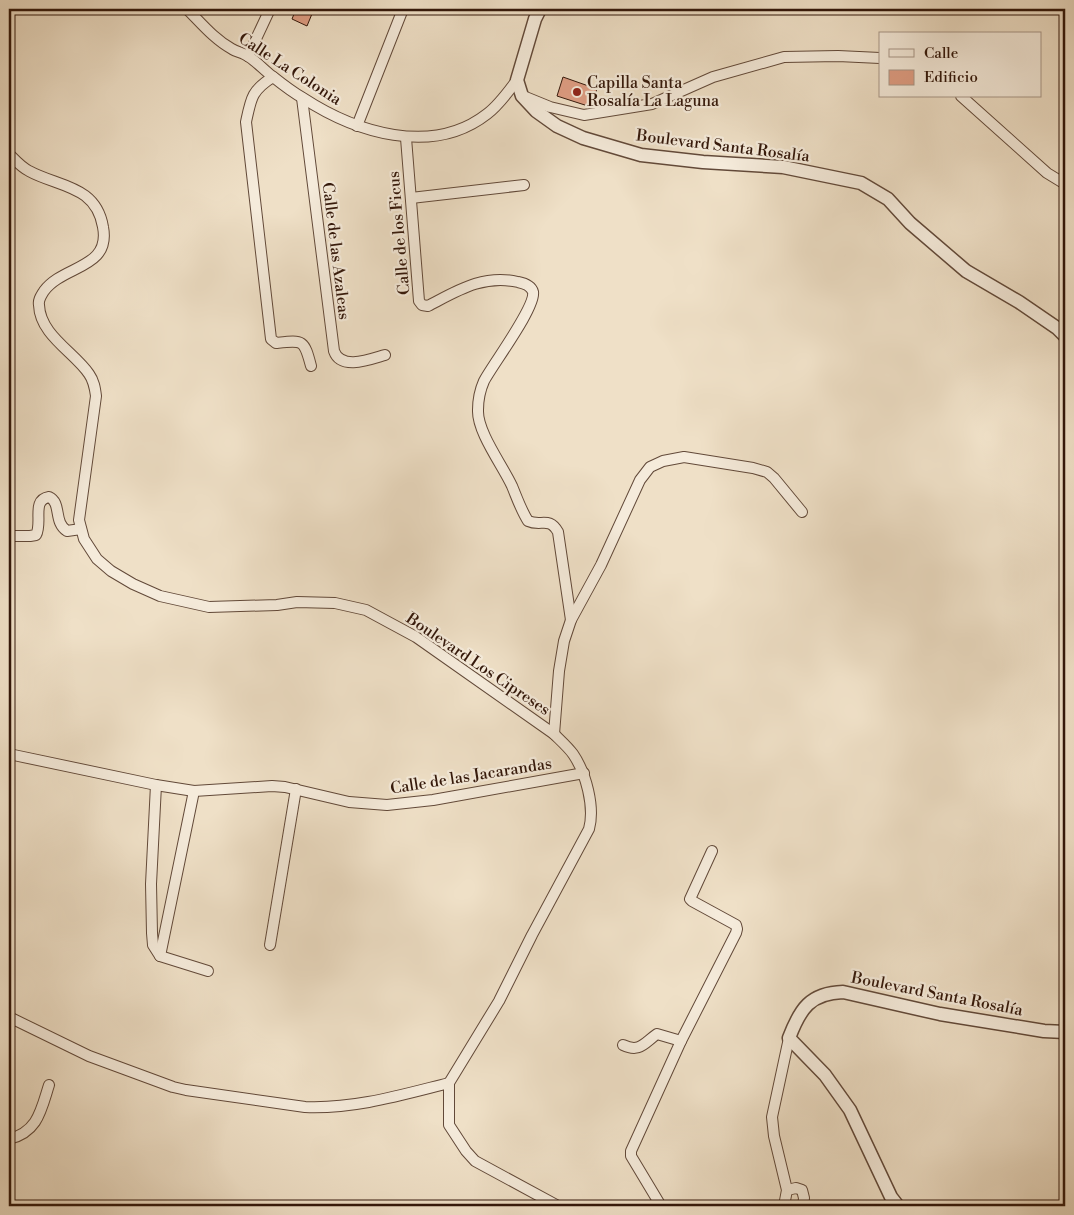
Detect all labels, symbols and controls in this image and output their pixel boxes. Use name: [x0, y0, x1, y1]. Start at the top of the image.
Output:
street label: Calle La Colonia: [235, 28, 346, 110]
legend: [879, 32, 1042, 98]
text: Calle: [924, 44, 958, 63]
text: Edificio: [924, 68, 978, 87]
place label: Capilla Santa Rosalía La Laguna: [587, 73, 720, 111]
marker: Capilla Santa Rosalía La Laguna: [571, 86, 583, 98]
street label: Boulevard Santa Rosalía: [634, 125, 812, 167]
street label: Calle de los Ficus: [384, 170, 414, 296]
street label: Calle de las Azaleas: [318, 181, 354, 321]
street label: Boulevard Los Cipreses: [401, 608, 554, 720]
street label: Calle de las Jacarandas: [389, 753, 553, 799]
street label: Boulevard Santa Rosalía: [848, 967, 1025, 1021]

